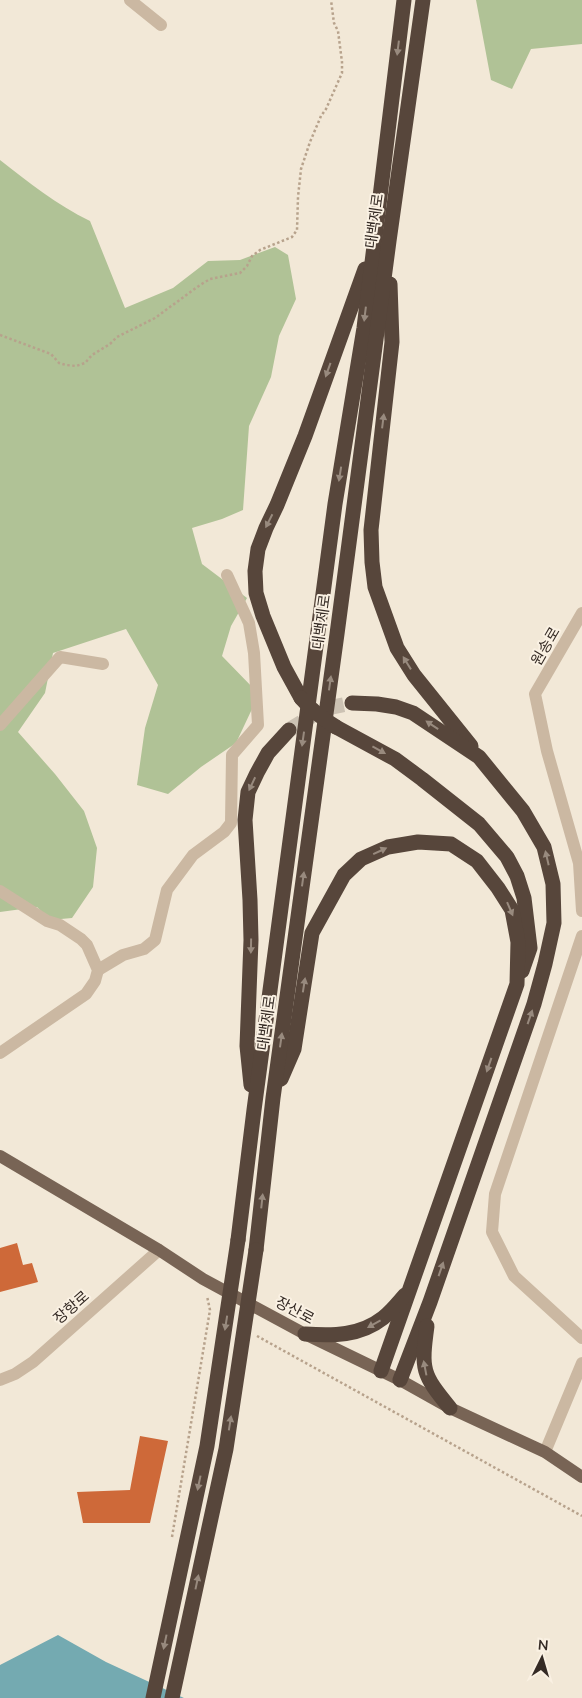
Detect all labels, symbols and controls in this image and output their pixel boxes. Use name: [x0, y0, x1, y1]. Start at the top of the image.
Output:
one-way arrow: [394, 41, 402, 57]
street label: 대백제로: [361, 192, 387, 250]
one-way arrow: [361, 306, 369, 322]
one-way arrow: [324, 363, 332, 378]
one-way arrow: [379, 412, 387, 428]
one-way arrow: [336, 467, 344, 483]
one-way arrow: [265, 514, 273, 528]
street label: 대백제로: [308, 593, 334, 651]
street label: 원송로: [526, 623, 564, 669]
one-way arrow: [402, 657, 411, 670]
one-way arrow: [327, 675, 335, 691]
one-way arrow: [425, 720, 438, 730]
one-way arrow: [299, 732, 307, 748]
one-way arrow: [372, 746, 386, 755]
one-way arrow: [248, 777, 256, 791]
one-way arrow: [373, 846, 387, 854]
one-way arrow: [543, 850, 551, 865]
one-way arrow: [299, 871, 307, 887]
one-way arrow: [506, 902, 514, 916]
one-way arrow: [247, 938, 255, 954]
one-way arrow: [300, 976, 308, 992]
street label: 대백제로: [253, 994, 279, 1052]
one-way arrow: [527, 1009, 534, 1024]
one-way arrow: [277, 1031, 285, 1047]
one-way arrow: [484, 1058, 492, 1073]
one-way arrow: [258, 1193, 266, 1209]
one-way arrow: [437, 1261, 445, 1276]
street label: 장항로: [49, 1286, 93, 1328]
street label: 장산로: [272, 1292, 318, 1328]
one-way arrow: [221, 1315, 229, 1331]
one-way arrow: [367, 1319, 381, 1328]
one-way arrow: [421, 1359, 429, 1375]
one-way arrow: [227, 1415, 235, 1431]
one-way arrow: [195, 1476, 203, 1491]
one-way arrow: [193, 1574, 201, 1590]
north arrow: [517, 1633, 567, 1683]
one-way arrow: [161, 1635, 169, 1650]
text: N: [537, 1636, 549, 1654]

